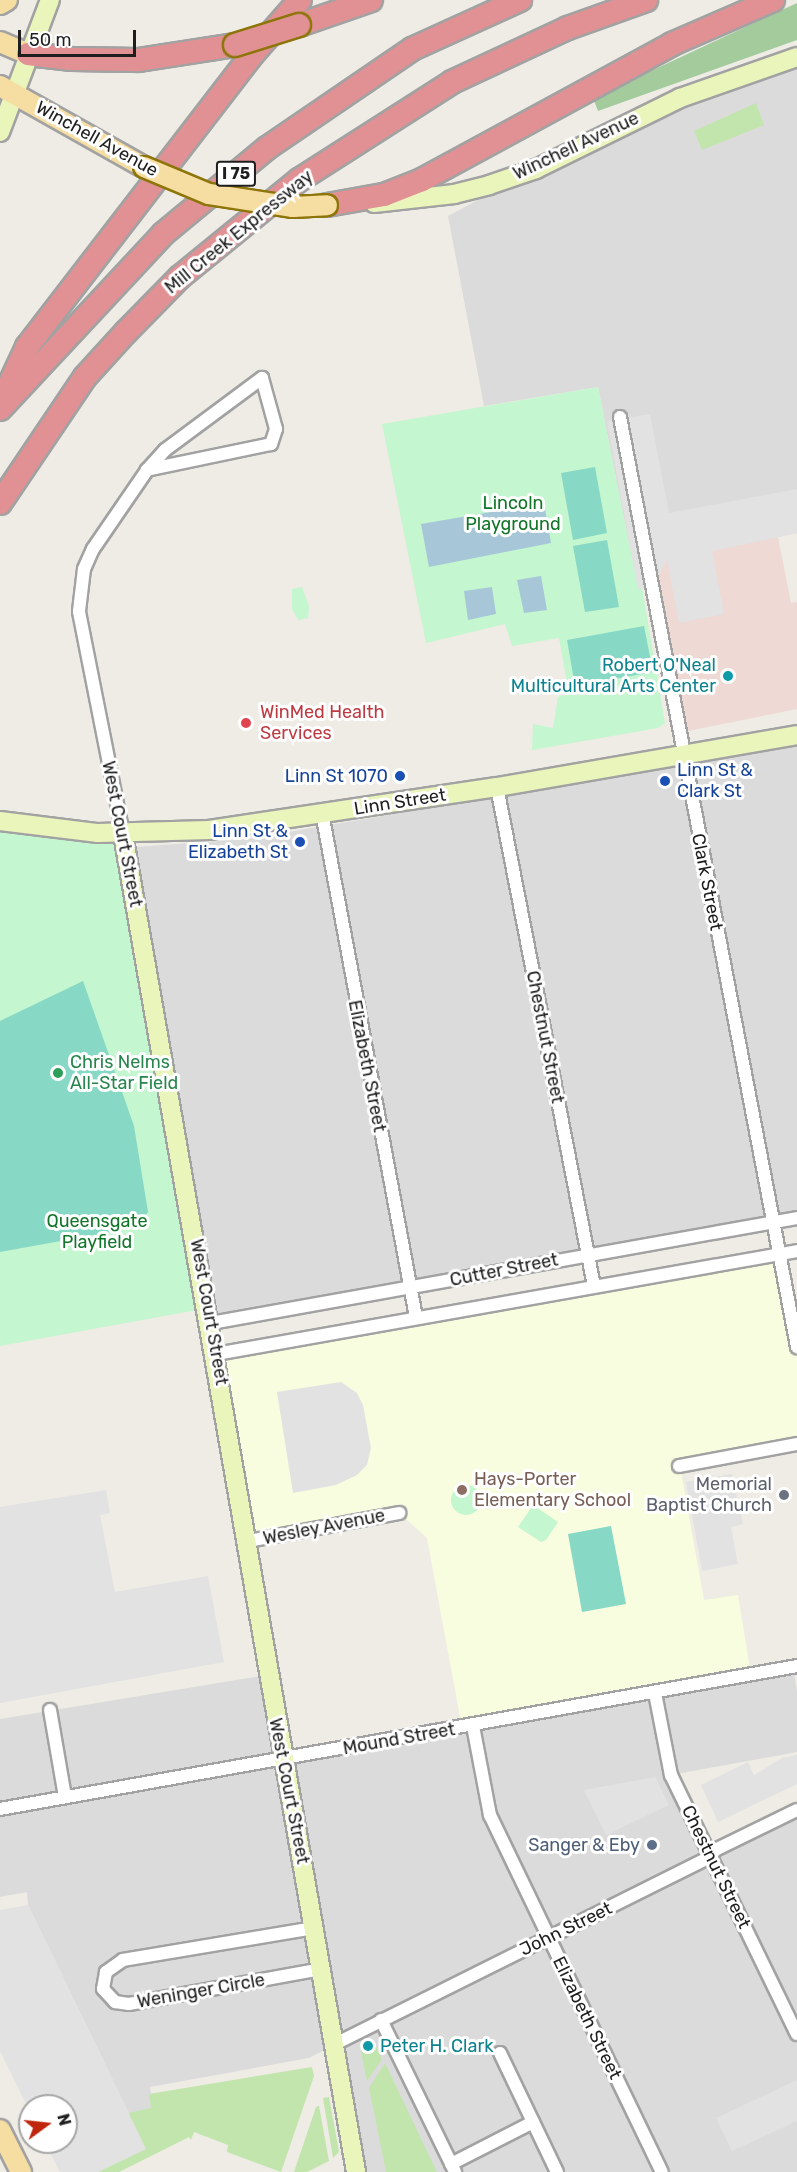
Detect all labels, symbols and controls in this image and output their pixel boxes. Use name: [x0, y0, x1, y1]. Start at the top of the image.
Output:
scale bar: [21, 18, 140, 56]
text: 50 m: [29, 29, 72, 51]
street label: Winchell Avenue: [32, 96, 162, 182]
street label: Winchell Avenue: [509, 107, 643, 185]
road number: I 75: [215, 161, 257, 187]
street label: Mill Creek Expressway: [161, 166, 317, 298]
park label: Lincoln Playground: [465, 493, 561, 536]
place label: Robert O'Neal Multicultural Arts Center: [510, 655, 716, 698]
marker: Robert O'Neal Multicultural Arts Center: [721, 669, 735, 683]
place label: WinMed Health Services: [260, 702, 384, 744]
marker: WinMed Health Services: [237, 714, 255, 732]
street label: West Court Street: [97, 759, 147, 909]
place label: Linn St & Clark St: [677, 760, 753, 802]
place label: Linn St 1070: [285, 765, 388, 787]
marker: Linn St 1070: [393, 769, 407, 783]
marker: Linn St & Clark St: [658, 774, 672, 788]
street label: Linn Street: [353, 784, 447, 820]
place label: Linn St & Elizabeth St: [188, 821, 288, 864]
street label: Clark Street: [687, 831, 727, 933]
marker: Linn St & Elizabeth St: [293, 835, 307, 849]
street label: Chestnut Street: [522, 969, 568, 1105]
street label: Elizabeth Street: [344, 998, 390, 1134]
place label: Chris Nelms All-Star Field: [70, 1052, 179, 1094]
marker: Chris Nelms All-Star Field: [51, 1066, 65, 1080]
park label: Queensgate Playfield: [47, 1211, 147, 1254]
street label: West Court Street: [185, 1237, 233, 1387]
street label: Cutter Street: [448, 1249, 560, 1291]
place label: Hays-Porter Elementary School: [474, 1469, 632, 1512]
place label: Memorial Baptist Church: [646, 1474, 772, 1516]
marker: Hays-Porter Elementary School: [455, 1483, 469, 1497]
marker: Memorial Baptist Church: [777, 1488, 791, 1502]
street label: Wesley Avenue: [261, 1504, 387, 1550]
street label: West Court Street: [264, 1716, 314, 1866]
street label: Mound Street: [341, 1719, 457, 1759]
street label: Chestnut Street: [677, 1802, 755, 1932]
place label: Sanger & Eby: [528, 1834, 640, 1856]
marker: Sanger & Eby: [645, 1838, 659, 1852]
street label: John Street: [516, 1897, 616, 1961]
street label: Elizabeth Street: [548, 1953, 626, 2083]
street label: Weninger Circle: [135, 1969, 267, 2013]
place label: Peter H. Clark: [380, 2035, 494, 2057]
marker: Peter H. Clark: [361, 2039, 375, 2053]
north arrow: [18, 2094, 78, 2154]
text: N: [53, 2112, 75, 2128]

